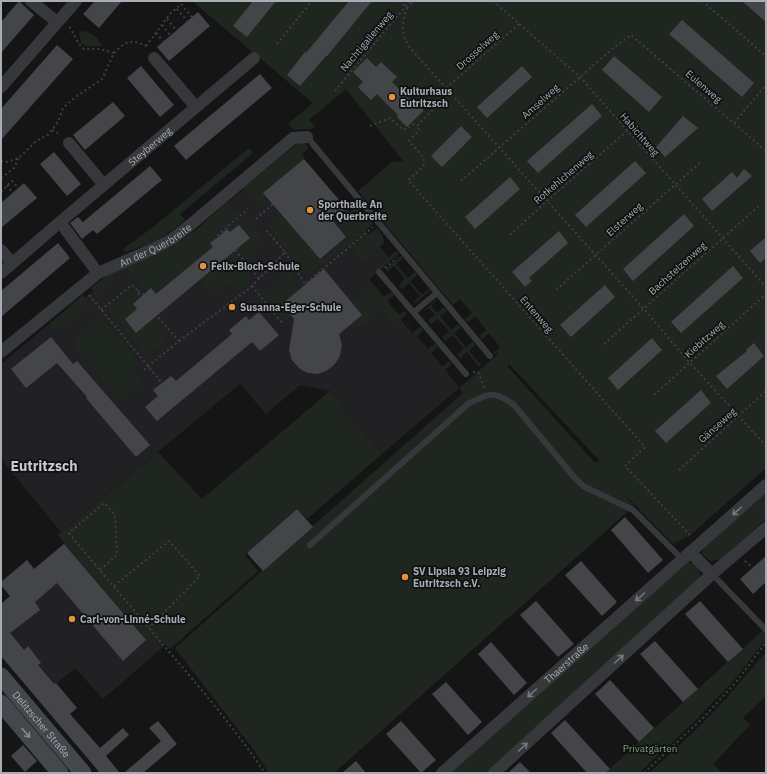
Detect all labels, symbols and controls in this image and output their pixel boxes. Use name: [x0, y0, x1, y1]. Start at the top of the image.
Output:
street label: Nachtigallenweg: [337, 8, 396, 74]
street label: Drosselweg: [454, 28, 502, 73]
street label: Eulenweg: [683, 67, 725, 106]
street label: Amselweg: [519, 80, 563, 122]
place label: Kulturhaus Eutritzsch: [400, 85, 452, 110]
marker: Kulturhaus Eutritzsch: [387, 92, 397, 102]
street label: Habichtweg: [617, 110, 662, 159]
street label: Steyberweg: [125, 124, 175, 169]
street label: Rotkehlchenweg: [531, 148, 596, 207]
place label: Sporthalle An der Querbreite: [318, 198, 387, 223]
street label: Elsterweg: [603, 199, 646, 239]
marker: Sporthalle An der Querbreite: [305, 205, 315, 215]
street label: An der Querbreite: [117, 220, 195, 270]
street label: Bachstelzenweg: [646, 239, 709, 298]
place label: Felix-Bloch-Schule: [211, 260, 300, 273]
marker: Felix-Bloch-Schule: [198, 261, 208, 271]
street label: Entenweg: [517, 293, 557, 336]
place label: Susanna-Eger-Schule: [240, 301, 342, 314]
marker: Susanna-Eger-Schule: [227, 302, 237, 312]
street label: Kiebitzweg: [682, 318, 727, 361]
street label: Gänseweg: [696, 404, 740, 446]
district label: Eutritzsch: [10, 457, 78, 475]
one-way arrow: [732, 506, 742, 515]
place label: SV Lipsia 93 Leipzig Eutritzsch e.V.: [413, 565, 506, 590]
marker: SV Lipsia 93 Leipzig Eutritzsch e.V.: [400, 572, 410, 582]
one-way arrow: [635, 592, 645, 601]
place label: Carl-von-Linné-Schule: [80, 613, 186, 626]
marker: Carl-von-Linné-Schule: [67, 614, 77, 624]
street label: Thaerstraße: [541, 640, 592, 686]
one-way arrow: [614, 654, 624, 664]
one-way arrow: [527, 688, 537, 697]
street label: Delitzscher Straße: [10, 689, 73, 761]
one-way arrow: [22, 727, 31, 738]
one-way arrow: [518, 742, 528, 751]
park label: Privatgärten: [623, 742, 677, 755]

